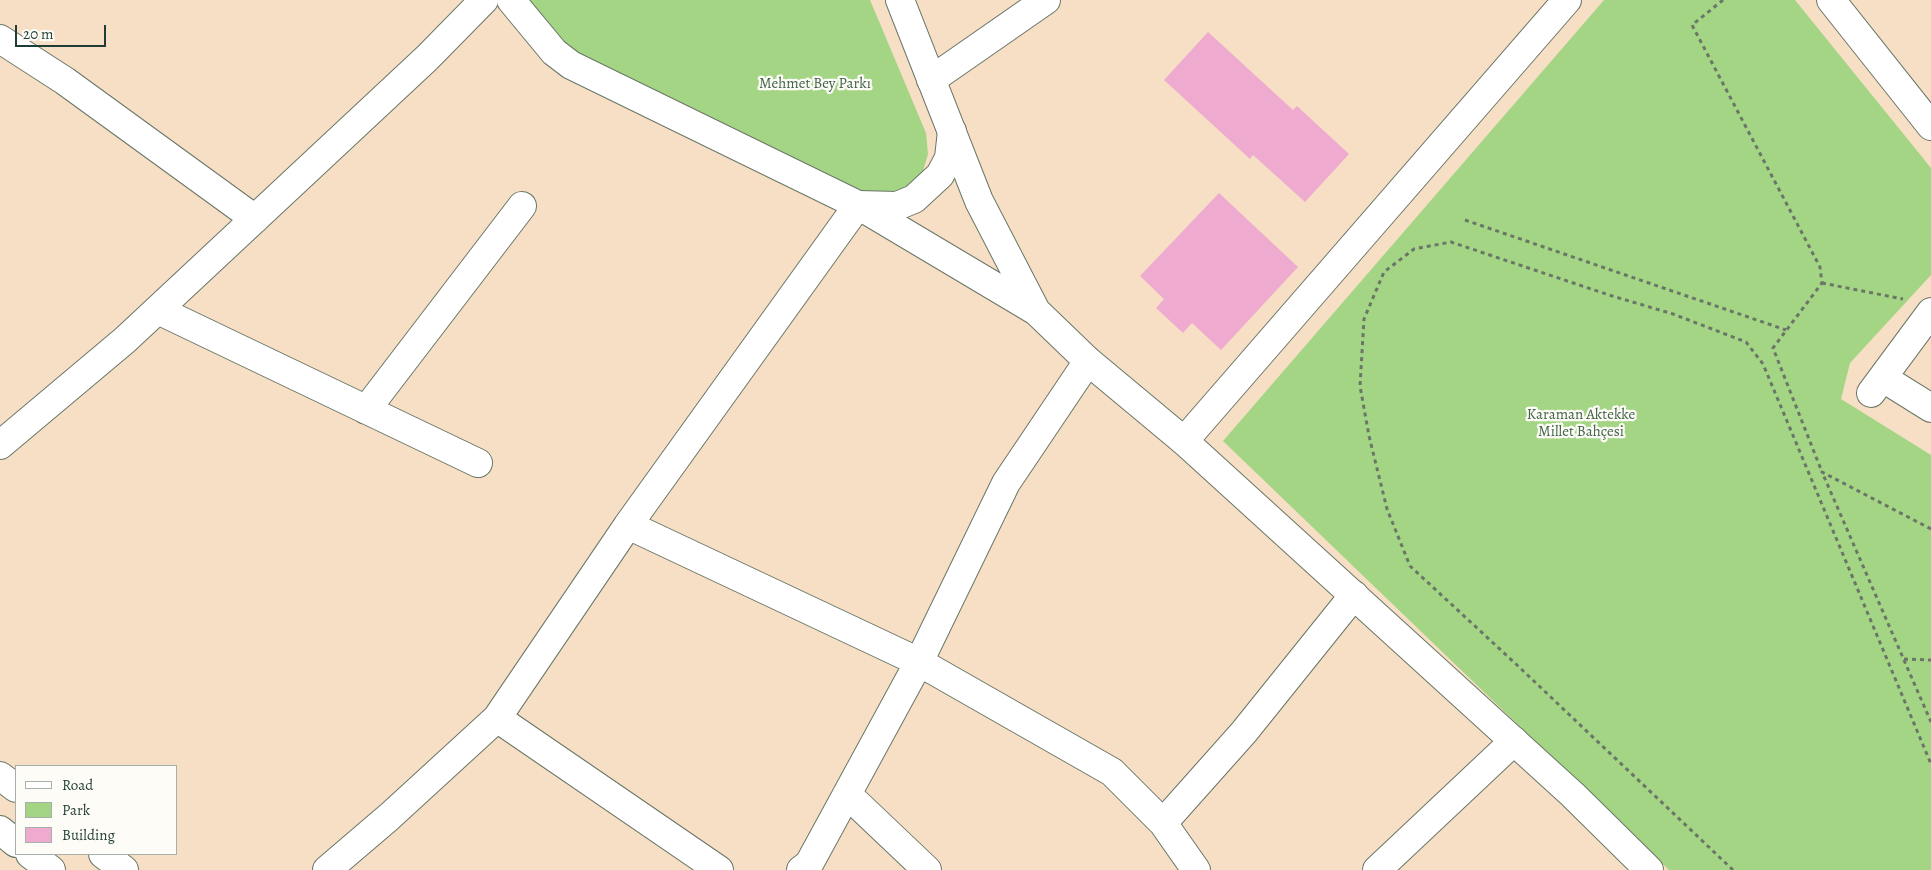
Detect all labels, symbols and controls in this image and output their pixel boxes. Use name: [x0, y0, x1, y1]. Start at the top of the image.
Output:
scale bar: [18, 15, 109, 47]
text: 20 m: [23, 24, 54, 44]
park label: Mehmet Bey Parkı: [759, 75, 871, 93]
park label: Karaman Aktekke Millet Bahçesi: [1527, 406, 1635, 441]
legend: [15, 765, 178, 855]
text: Road: [62, 775, 93, 795]
text: Park: [62, 800, 90, 820]
text: Building: [62, 825, 115, 845]

